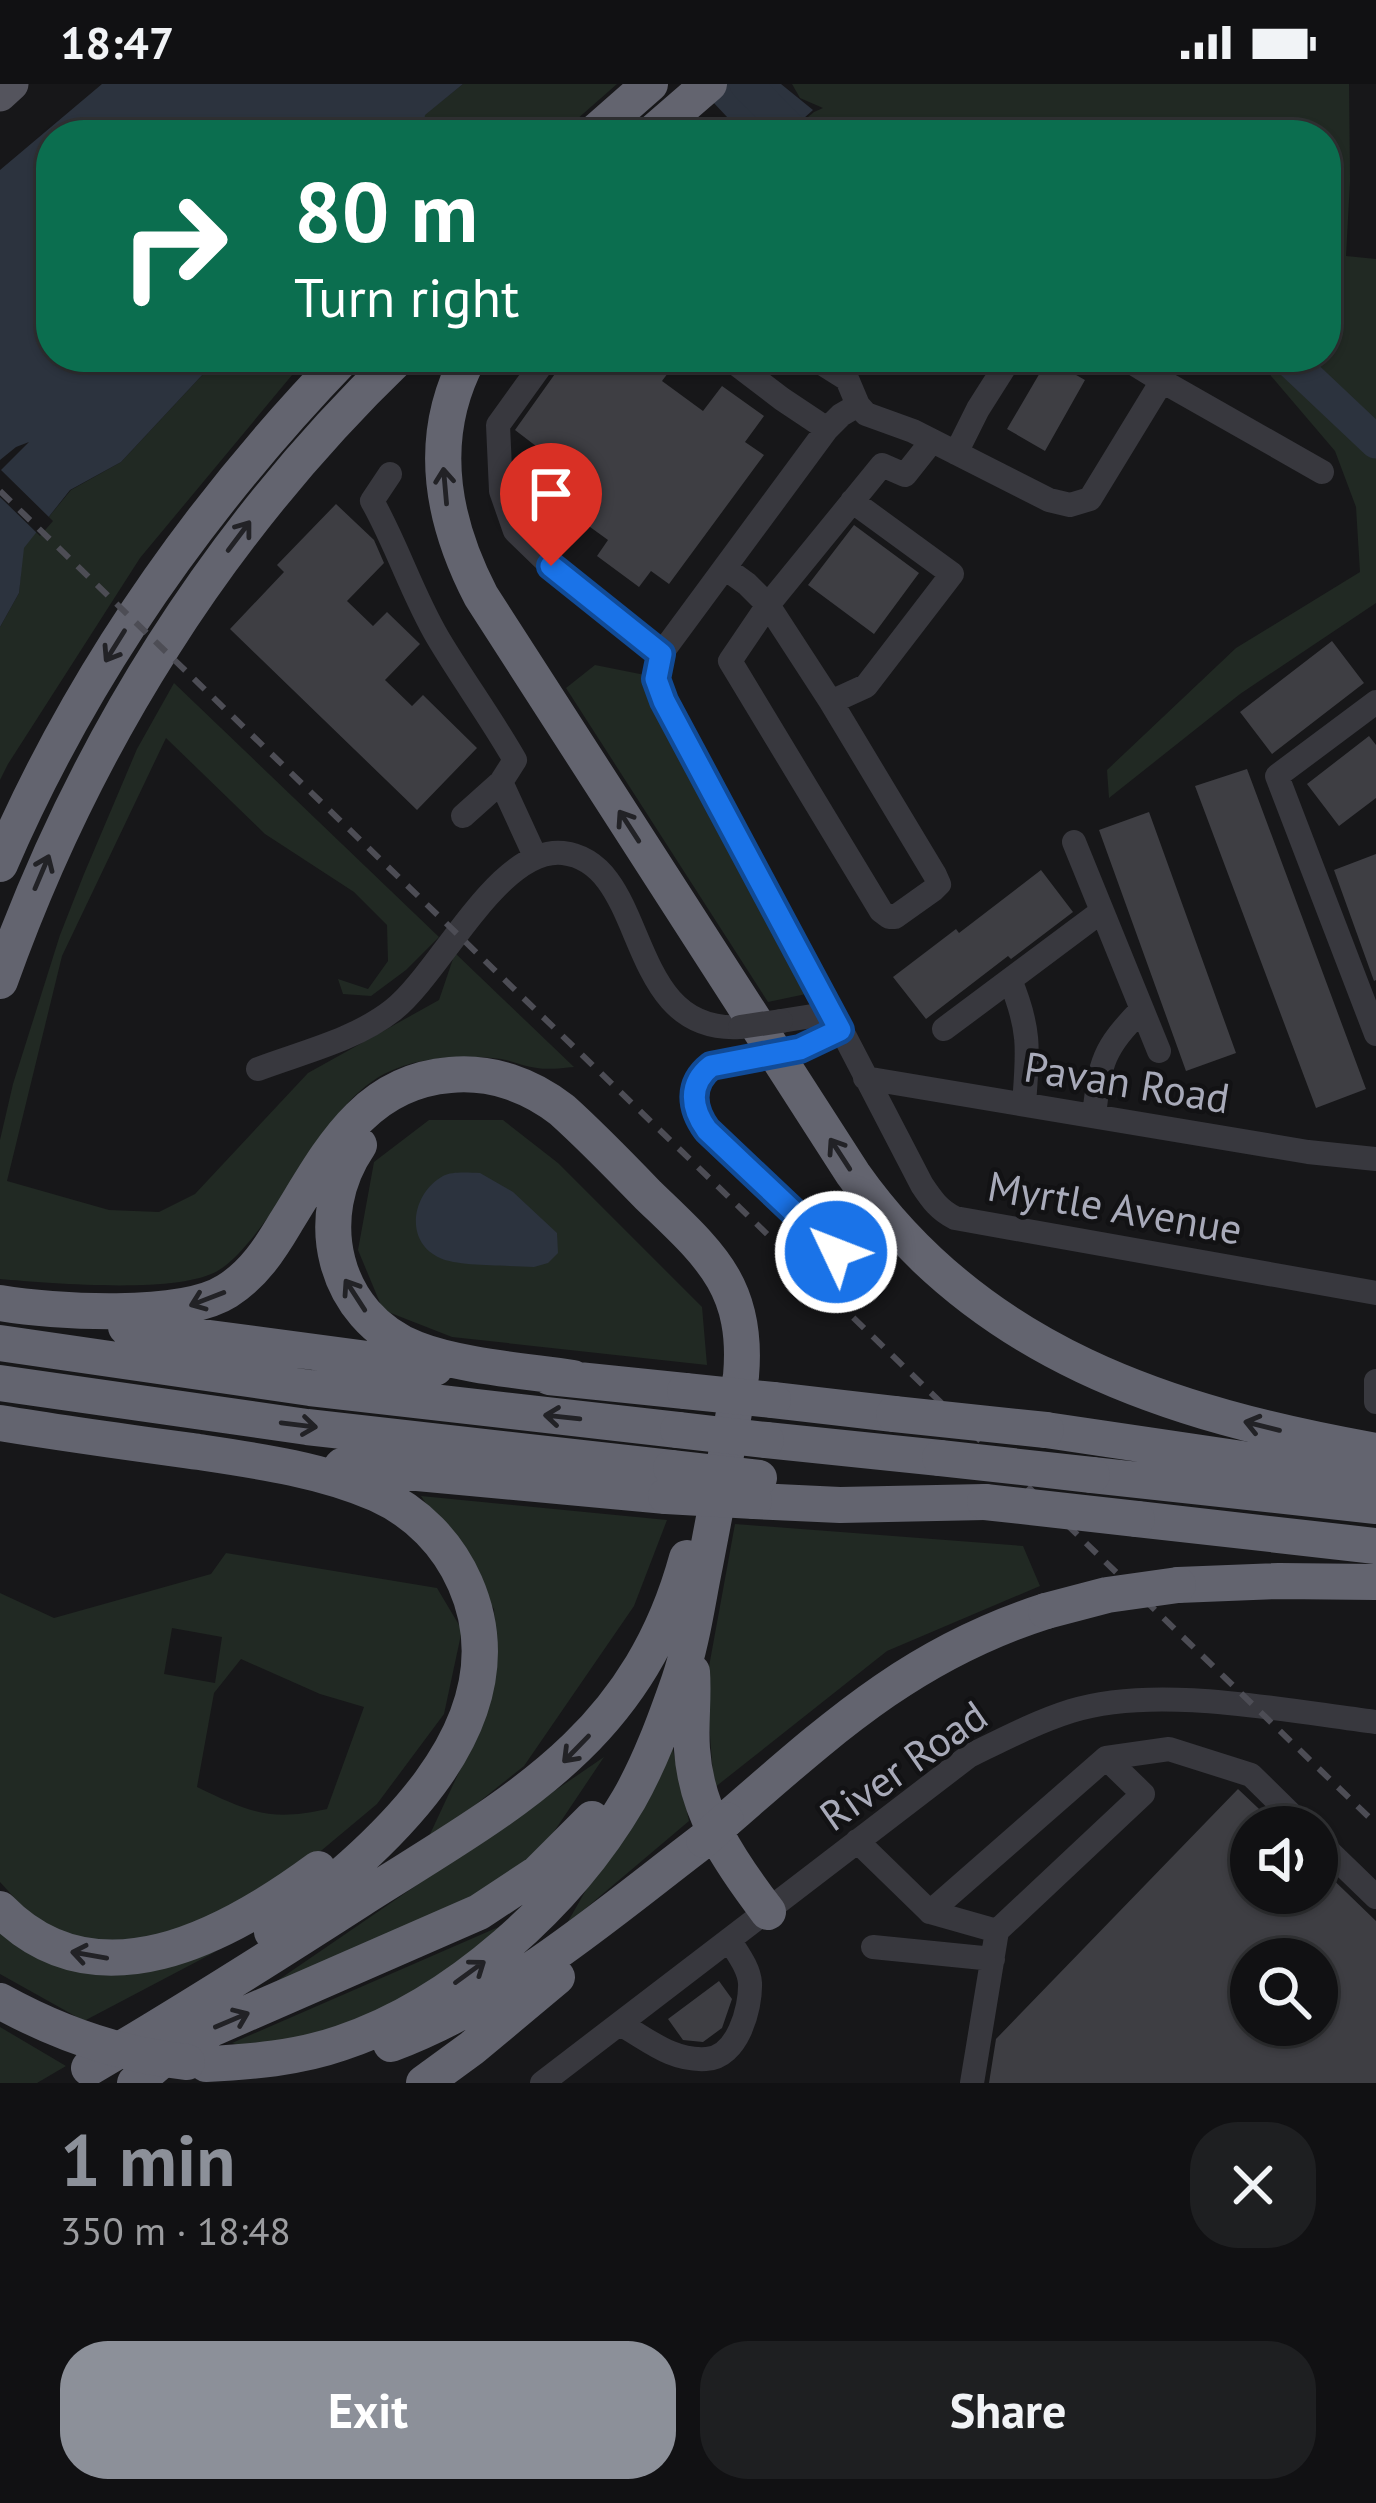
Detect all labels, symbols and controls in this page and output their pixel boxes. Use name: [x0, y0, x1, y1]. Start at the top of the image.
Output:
text: 18:47: [60, 13, 174, 71]
text: 80 m: [294, 156, 478, 265]
icon: right: [96, 168, 252, 324]
text: Turn right: [294, 262, 519, 332]
pin: [500, 443, 602, 566]
icon: arrive: [518, 461, 584, 527]
one-way arrow: [433, 467, 456, 506]
one-way arrow: [226, 520, 251, 553]
one-way arrow: [103, 628, 127, 662]
one-way arrow: [617, 810, 641, 844]
one-way arrow: [33, 854, 55, 890]
street label: Pavan Road: [1020, 1039, 1234, 1125]
one-way arrow: [828, 1138, 852, 1172]
street label: Myrtle Avenue: [984, 1158, 1246, 1256]
position arrow: [773, 1189, 899, 1315]
one-way arrow: [343, 1279, 368, 1313]
one-way arrow: [190, 1290, 227, 1312]
one-way arrow: [543, 1406, 582, 1428]
one-way arrow: [1243, 1414, 1281, 1436]
one-way arrow: [279, 1415, 318, 1437]
street label: River Road: [809, 1687, 997, 1843]
one-way arrow: [563, 1734, 591, 1763]
map controls: [1230, 1806, 1338, 2046]
button: sound: [1230, 1806, 1338, 1914]
button: search: [1230, 1938, 1338, 2046]
one-way arrow: [70, 1943, 109, 1966]
one-way arrow: [453, 1960, 486, 1985]
one-way arrow: [213, 2007, 249, 2029]
text: 1 min: [60, 2113, 236, 2206]
button: close: [1190, 2122, 1316, 2248]
text: 350 m · 18:48: [60, 2205, 291, 2256]
button: Exit: [60, 2341, 676, 2479]
button: Share: [700, 2341, 1316, 2479]

